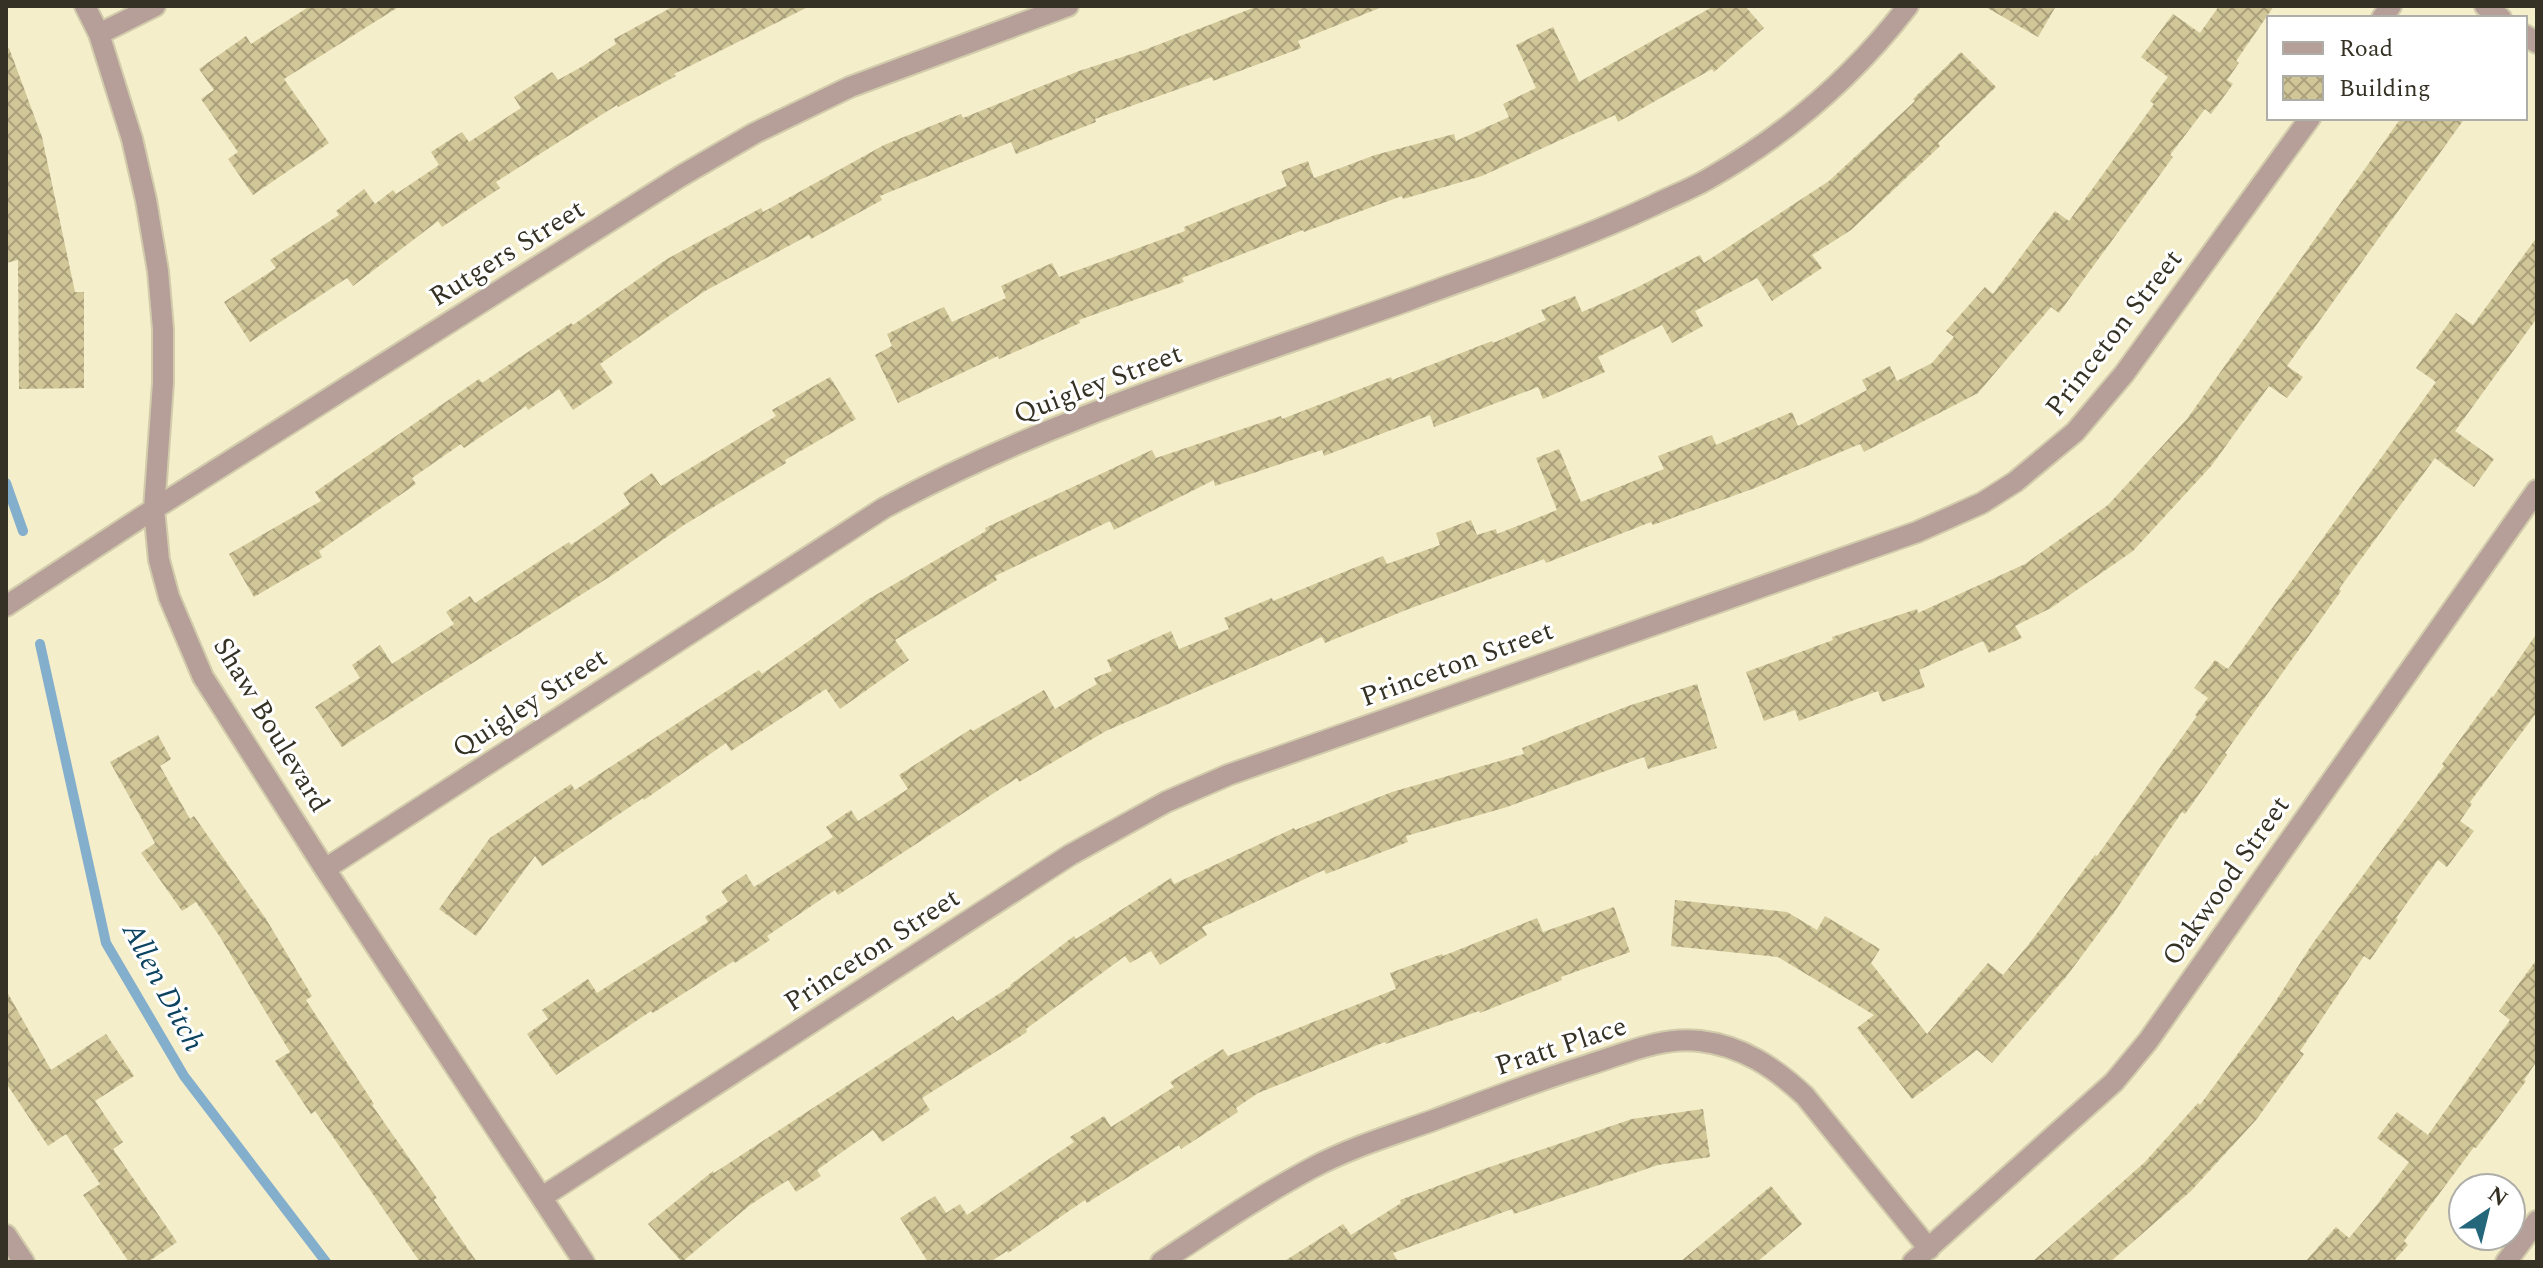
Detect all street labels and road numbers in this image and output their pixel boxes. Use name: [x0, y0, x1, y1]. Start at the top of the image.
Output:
street label: Rutgers Street: [421, 188, 593, 318]
street label: Princeton Street: [2035, 240, 2193, 426]
street label: Quigley Street: [1007, 332, 1189, 436]
street label: Princeton Street: [1354, 609, 1560, 719]
street label: Shaw Boulevard: [202, 629, 340, 821]
street label: Quigley Street: [444, 637, 616, 769]
street label: Oakwood Street: [2151, 787, 2301, 975]
street label: Princeton Street: [775, 877, 969, 1023]
street label: Pratt Place: [1490, 1005, 1632, 1087]

